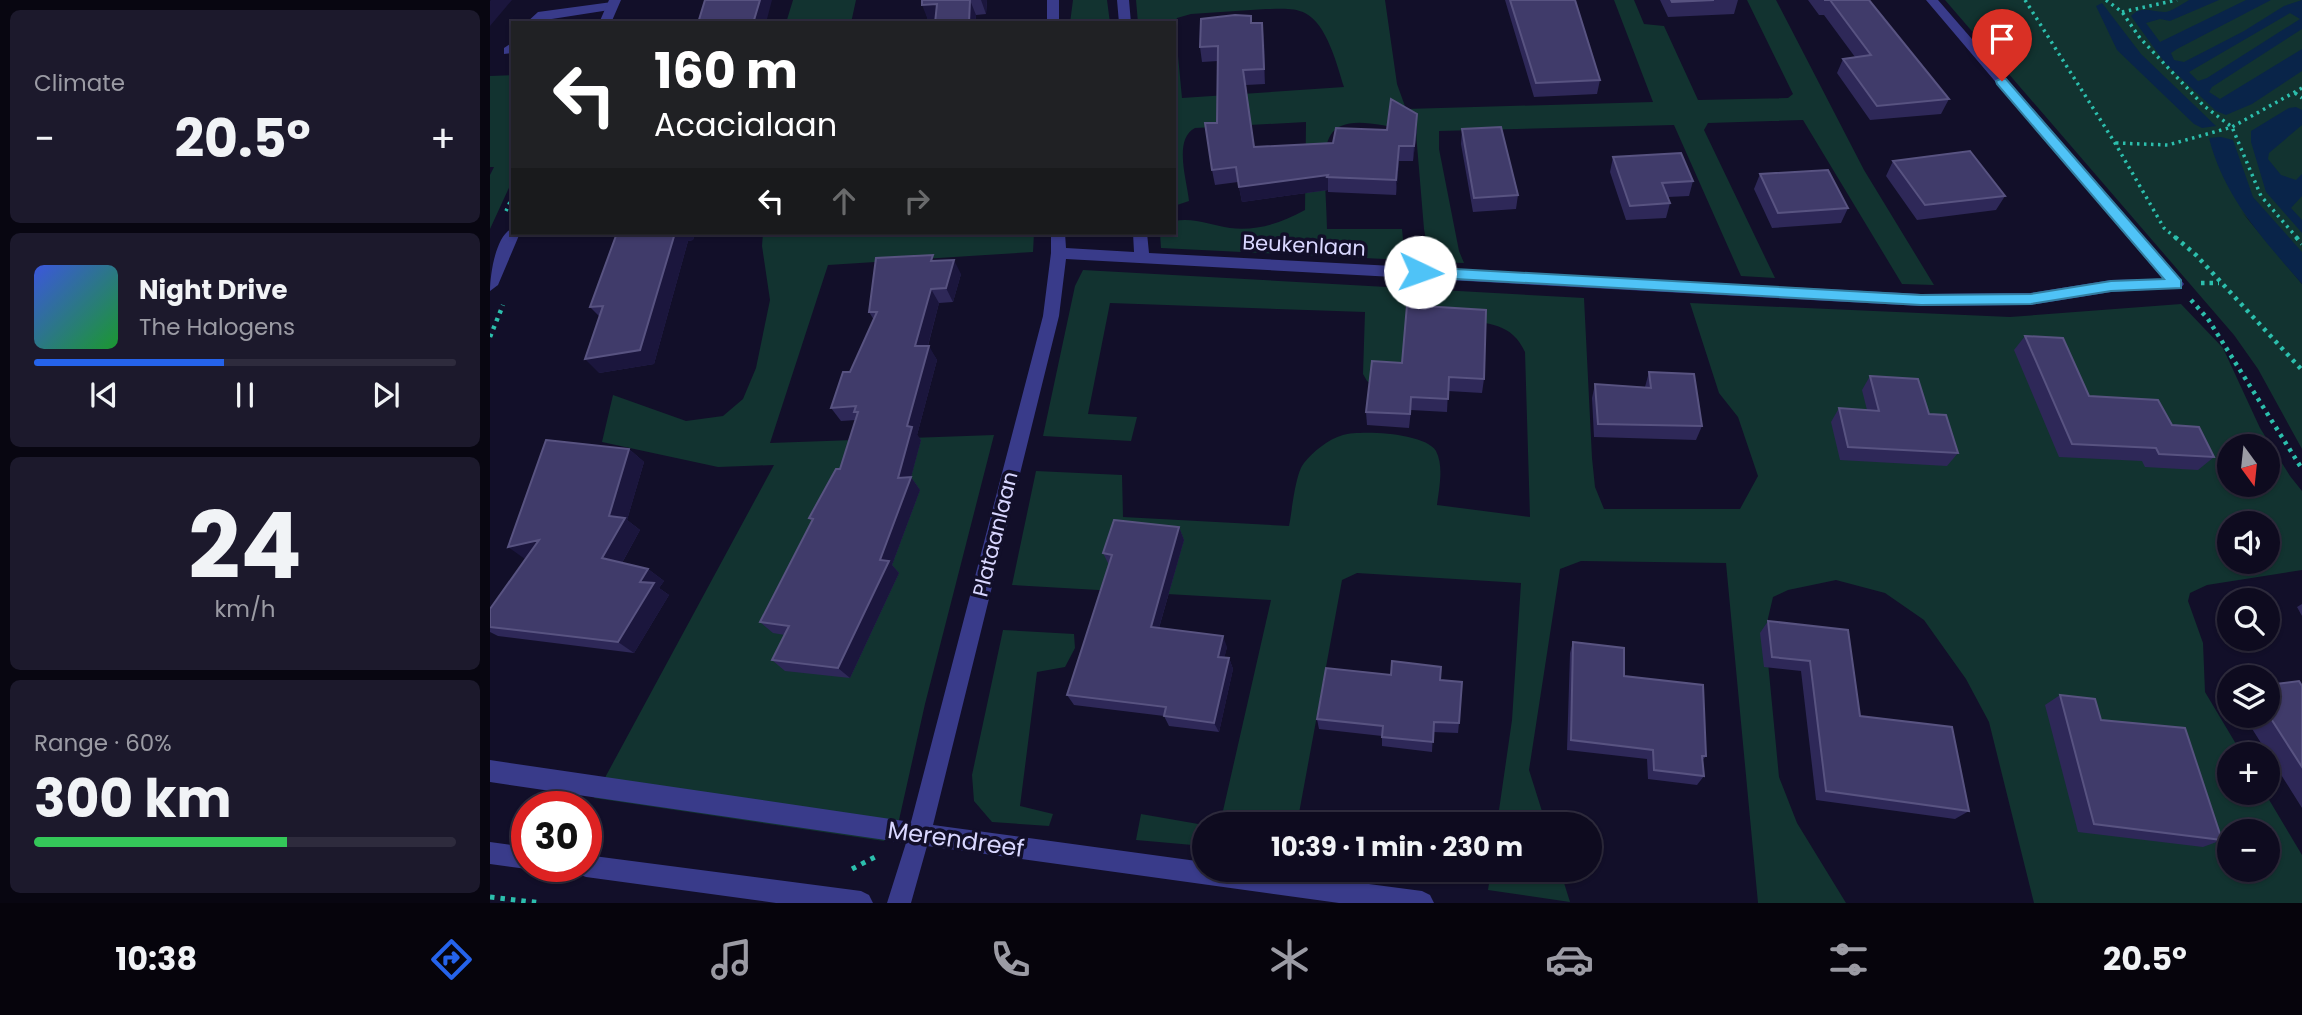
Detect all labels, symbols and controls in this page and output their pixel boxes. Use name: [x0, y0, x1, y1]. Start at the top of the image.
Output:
pin: [1972, 9, 2032, 81]
icon: arrive: [1983, 20, 2021, 58]
text: 160 m: [654, 37, 798, 105]
icon: left: [539, 49, 630, 140]
text: Climate: [34, 67, 125, 99]
text: 20.5°: [174, 102, 311, 175]
text: Acacialaan: [654, 102, 837, 147]
text: −: [34, 112, 55, 165]
text: +: [430, 112, 456, 165]
icon: left: [752, 182, 790, 220]
icon: ahead: [825, 182, 863, 220]
icon: right: [898, 182, 936, 220]
street label: Beukenlaan: [1242, 227, 1366, 263]
position arrow: [1383, 235, 1457, 309]
text: Night Drive: [139, 272, 287, 308]
text: The Halogens: [139, 311, 295, 343]
icon: previous: [85, 376, 123, 414]
icon: pause: [226, 376, 264, 414]
icon: next: [367, 376, 405, 414]
north arrow: [2217, 434, 2280, 497]
map controls: [2217, 434, 2280, 882]
street label: Plataanlaan: [965, 468, 1025, 600]
text: 24: [188, 482, 302, 610]
button: sound: [2217, 511, 2280, 574]
button: search: [2217, 588, 2280, 651]
text: km/h: [214, 593, 276, 625]
button: layers: [2217, 665, 2280, 728]
text: Range · 60%: [34, 727, 172, 759]
button: +: [2217, 742, 2280, 805]
text: 300 km: [34, 762, 232, 835]
speed limit sign: 30: [511, 791, 602, 882]
street label: Merendreef: [886, 813, 1027, 865]
button: −: [2217, 819, 2280, 882]
text: 10:39 · 1 min · 230 m: [1271, 829, 1523, 865]
icon: directions: [427, 935, 476, 984]
icon: music: [707, 935, 756, 984]
icon: phone: [986, 935, 1035, 984]
icon: climate: [1265, 935, 1314, 984]
icon: car: [1545, 935, 1594, 984]
icon: filters: [1824, 935, 1873, 984]
text: 10:38: [115, 936, 197, 981]
text: 20.5°: [2103, 936, 2187, 981]

